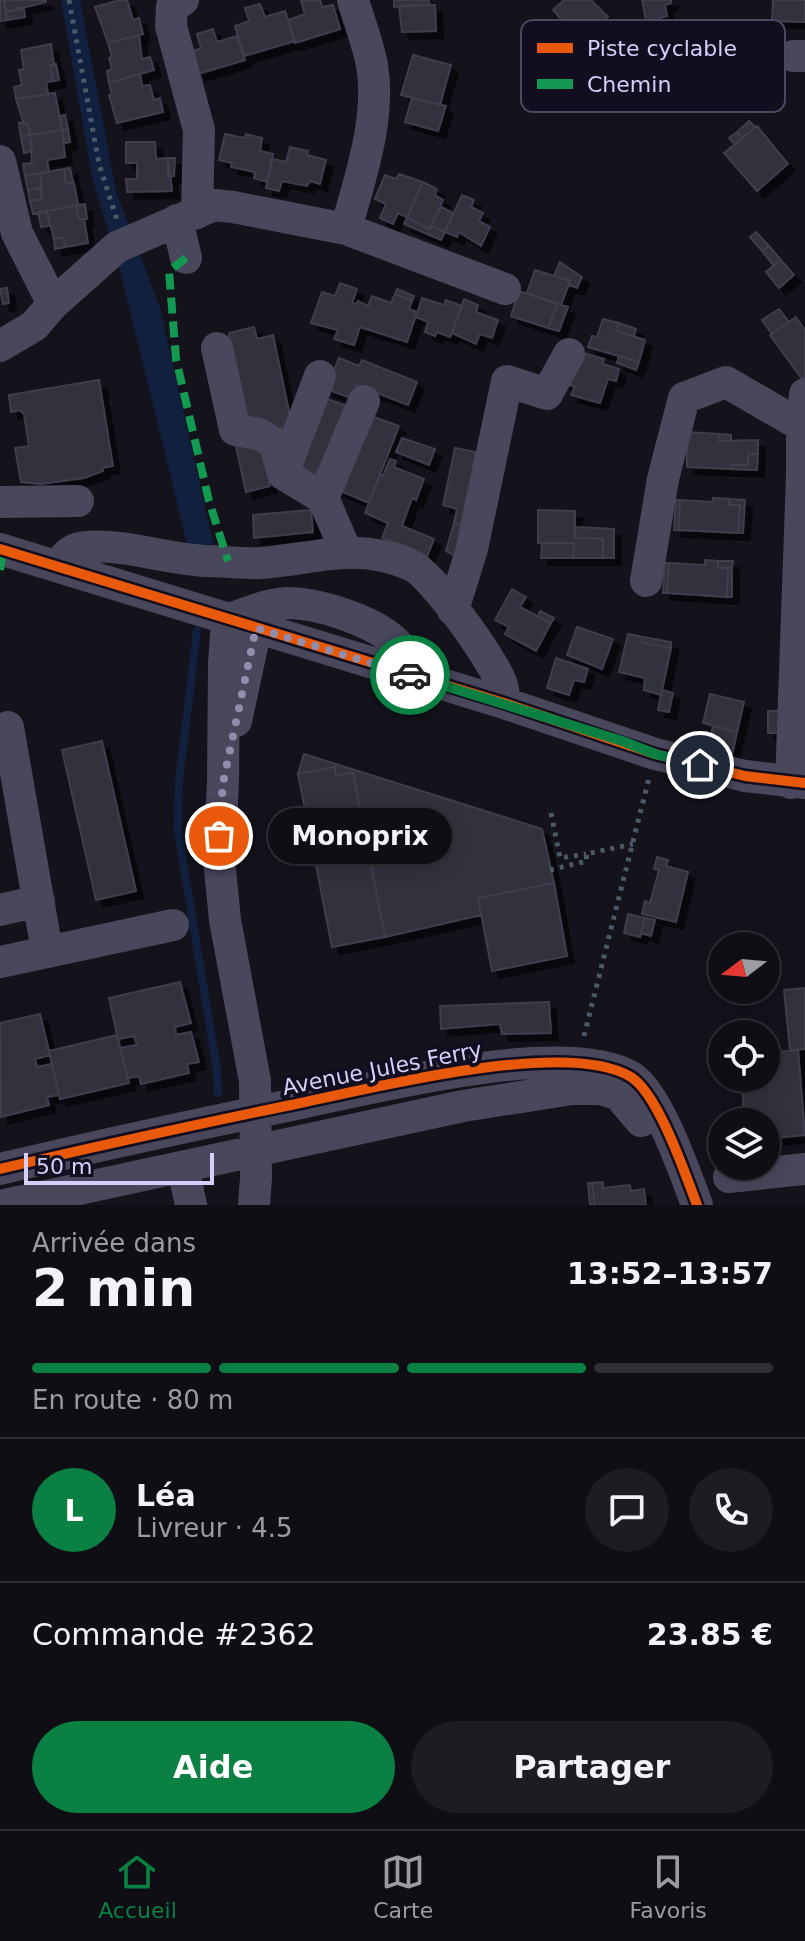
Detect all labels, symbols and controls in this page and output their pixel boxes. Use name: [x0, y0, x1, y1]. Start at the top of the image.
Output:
legend: [521, 20, 785, 112]
text: Piste cyclable: [587, 36, 737, 61]
text: Chemin: [587, 72, 671, 97]
courier: [370, 635, 450, 715]
icon: car: [388, 653, 432, 697]
pin: [666, 731, 734, 799]
icon: home: [678, 743, 722, 787]
pin: [185, 802, 253, 870]
callout: Monoprix: [267, 808, 451, 864]
icon: bag: [197, 814, 241, 858]
text: Monoprix: [291, 821, 429, 851]
north arrow: [708, 932, 780, 1004]
map controls: [708, 932, 780, 1180]
button: locate: [708, 1020, 780, 1092]
street label: Avenue Jules Ferry: [280, 1037, 484, 1100]
button: layers: [708, 1108, 780, 1180]
scale bar: [24, 1149, 214, 1185]
text: 50 m: [36, 1154, 92, 1179]
text: Arrivée dans: [32, 1228, 196, 1258]
text: 13:52–13:57: [567, 1256, 773, 1291]
text: 2 min: [32, 1258, 195, 1318]
text: En route · 80 m: [32, 1385, 233, 1415]
button: chat: [585, 1468, 669, 1552]
button: phone: [689, 1468, 773, 1552]
text: Léa: [136, 1478, 196, 1513]
text: L: [64, 1493, 84, 1528]
text: Livreur · 4.5: [136, 1513, 293, 1543]
text: Commande #2362: [32, 1617, 316, 1652]
text: 23.85 €: [647, 1617, 773, 1652]
button: Aide: [32, 1721, 395, 1813]
button: Partager: [411, 1721, 773, 1813]
tab: Accueil: [98, 1850, 177, 1923]
tab: Carte: [373, 1850, 433, 1923]
tab: Favoris: [630, 1850, 707, 1923]

